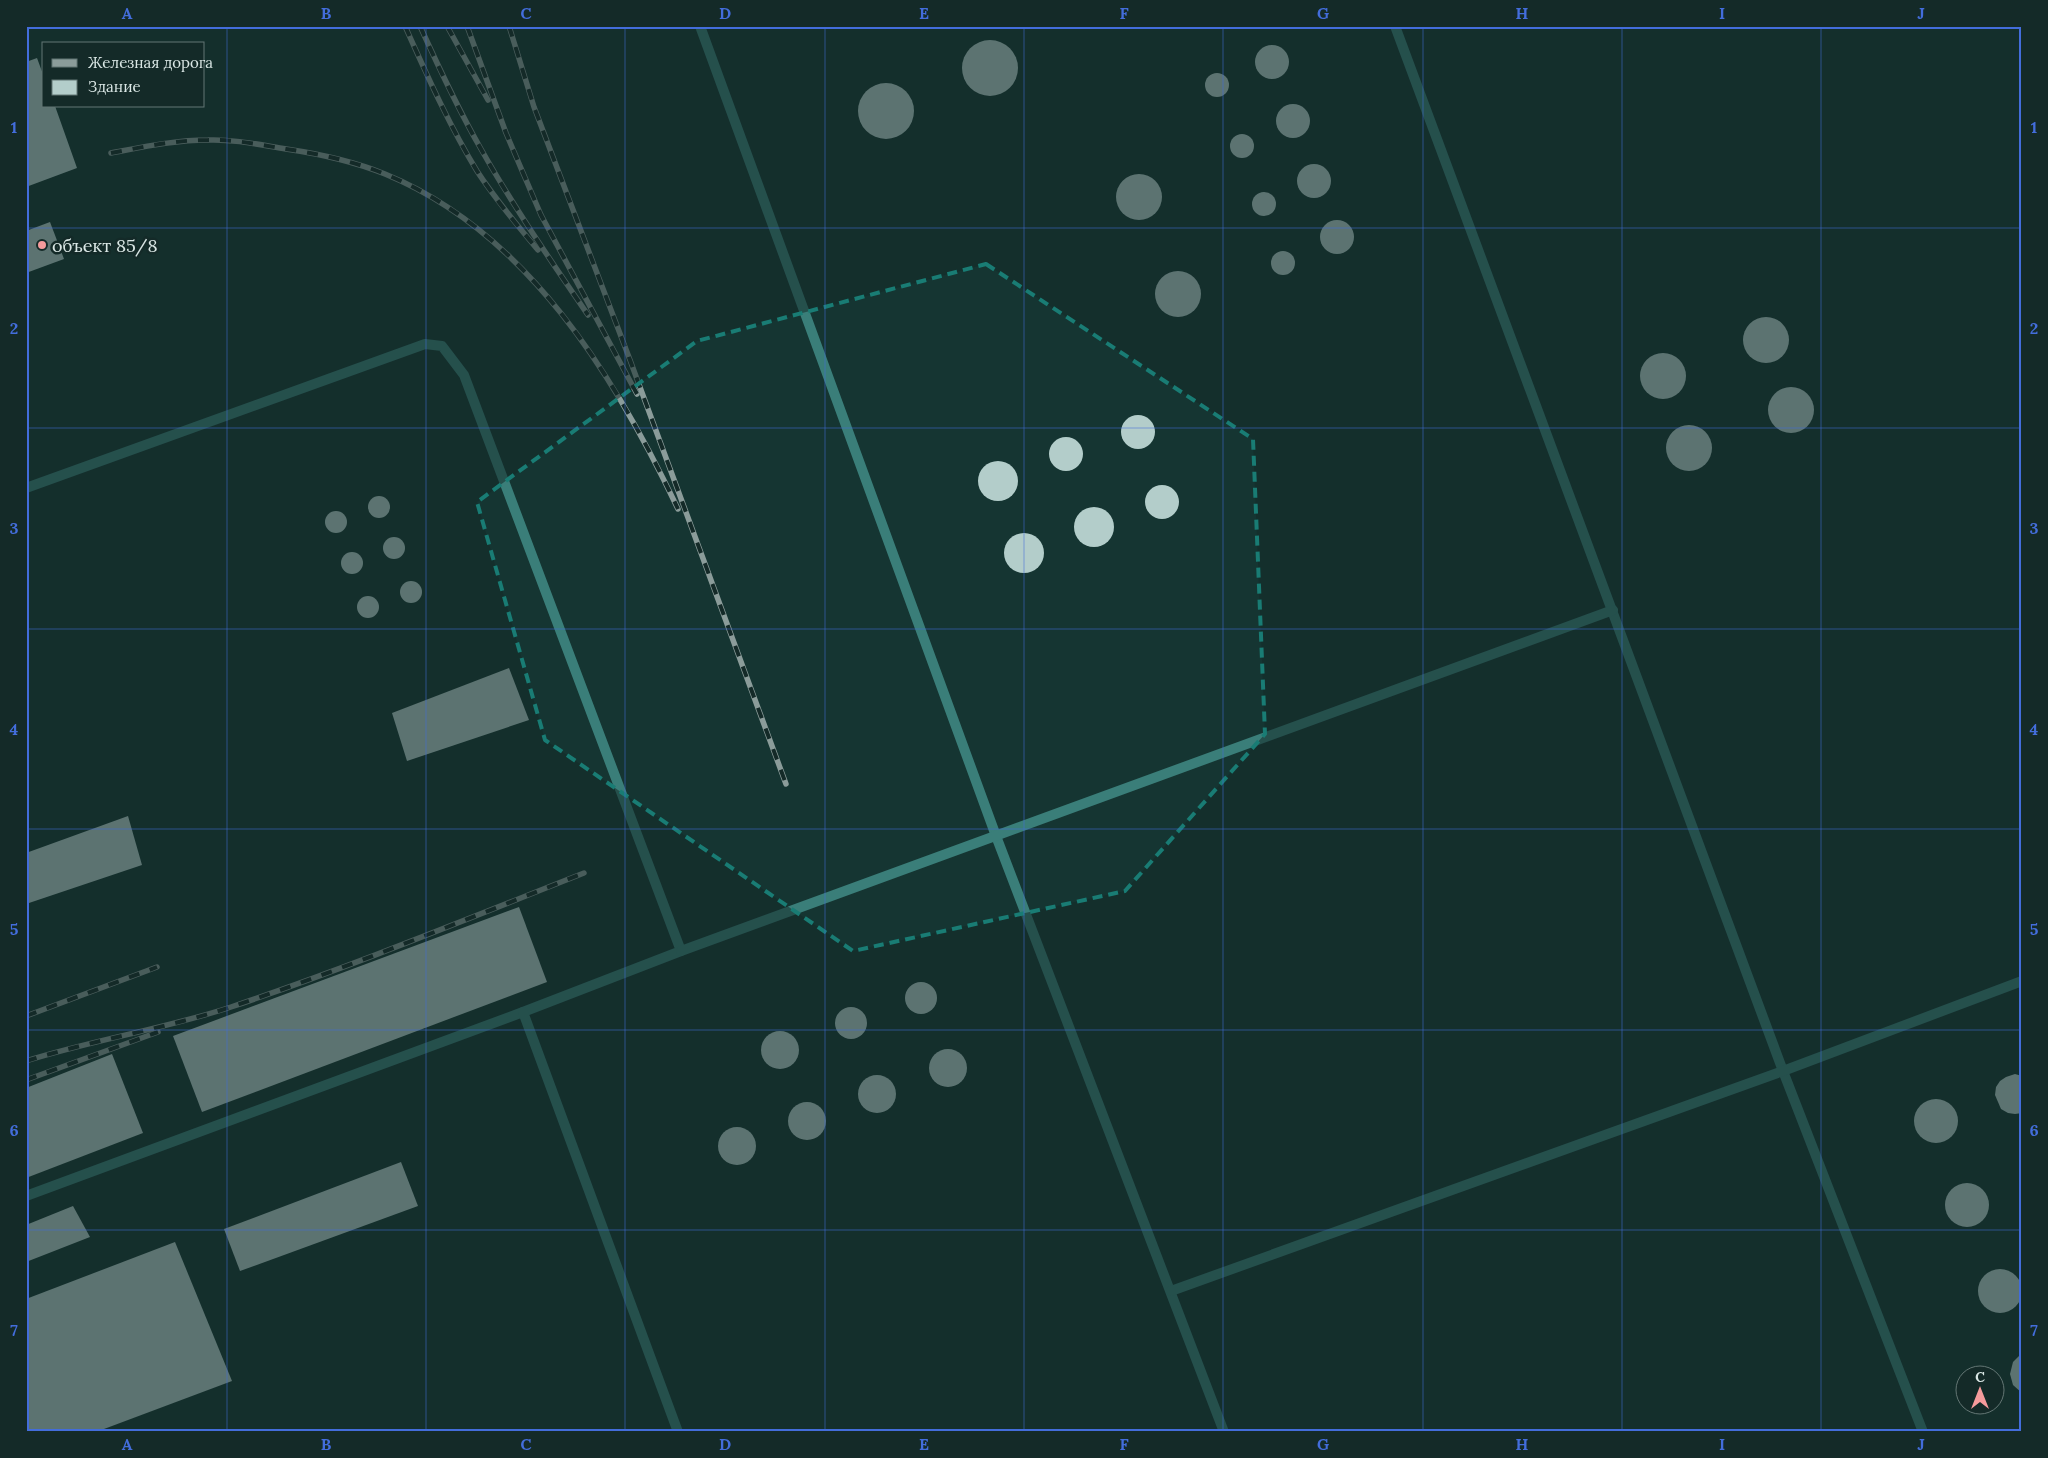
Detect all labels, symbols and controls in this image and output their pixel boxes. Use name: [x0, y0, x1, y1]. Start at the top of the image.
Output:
text: A: [122, 3, 133, 23]
text: B: [321, 3, 332, 23]
text: C: [520, 3, 532, 23]
text: D: [719, 3, 731, 23]
text: E: [919, 3, 929, 23]
text: F: [1119, 3, 1129, 23]
text: G: [1317, 3, 1329, 23]
text: H: [1516, 3, 1529, 23]
text: I: [1719, 3, 1725, 23]
text: J: [1917, 3, 1925, 23]
legend: [42, 42, 205, 108]
text: Железная дорога: [88, 53, 213, 72]
text: Здание: [88, 77, 141, 96]
text: 1: [11, 117, 17, 137]
text: 1: [2031, 117, 2037, 137]
place label: объект 85/8: [52, 234, 158, 257]
marker: объект 85/8: [36, 239, 48, 251]
text: 2: [10, 318, 18, 338]
text: 2: [2030, 318, 2038, 338]
text: 3: [10, 518, 19, 538]
text: 3: [2030, 518, 2039, 538]
text: 4: [10, 719, 19, 739]
text: 4: [2030, 719, 2039, 739]
text: 5: [10, 919, 19, 939]
text: 5: [2030, 919, 2039, 939]
text: 6: [9, 1120, 19, 1140]
text: 6: [2029, 1120, 2039, 1140]
text: 7: [10, 1320, 18, 1340]
text: 7: [2030, 1320, 2038, 1340]
north arrow: [1956, 1366, 2006, 1416]
text: С: [1975, 1368, 1985, 1386]
text: A: [122, 1434, 133, 1454]
text: B: [321, 1434, 332, 1454]
text: C: [520, 1434, 532, 1454]
text: D: [719, 1434, 731, 1454]
text: E: [919, 1434, 929, 1454]
text: F: [1119, 1434, 1129, 1454]
text: G: [1317, 1434, 1329, 1454]
text: H: [1516, 1434, 1529, 1454]
text: I: [1719, 1434, 1725, 1454]
text: J: [1917, 1434, 1925, 1454]

